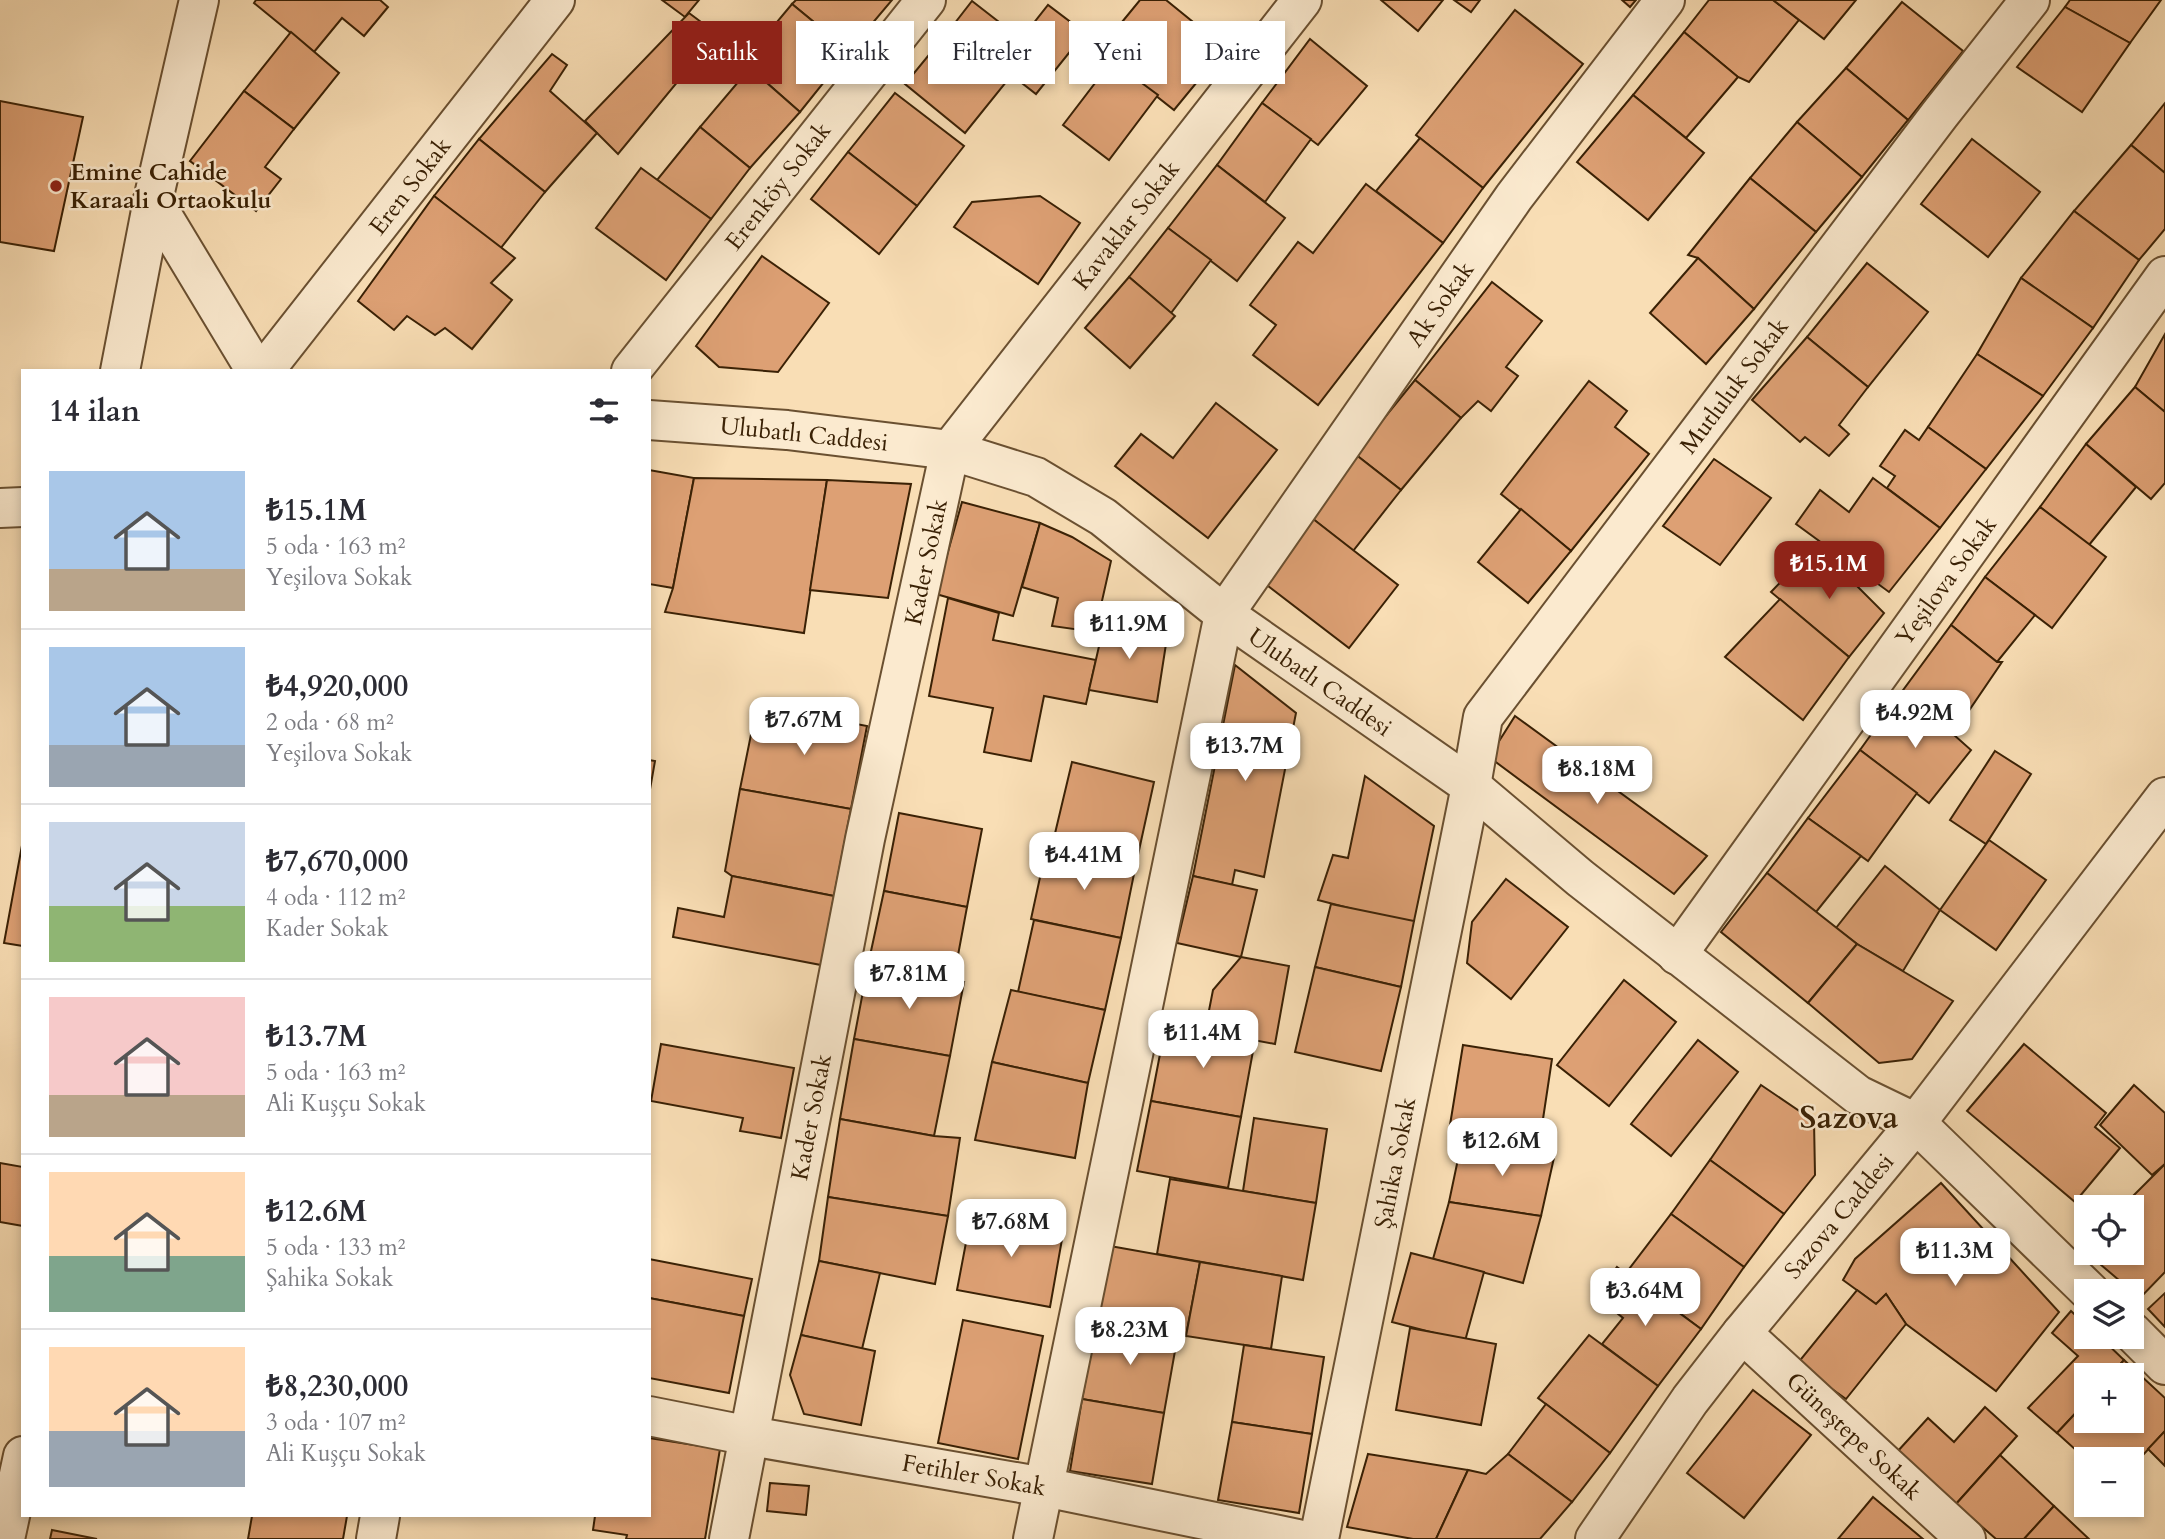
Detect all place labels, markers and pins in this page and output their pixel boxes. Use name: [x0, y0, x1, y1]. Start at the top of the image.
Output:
place label: Emine Cahide Karaali Ortaokulu: [70, 156, 271, 217]
marker: Emine Cahide Karaali Ortaokulu: [48, 178, 64, 194]
pin: ₺15.1M: [1772, 542, 1886, 601]
pin: ₺11.9M: [1072, 602, 1186, 661]
pin: ₺4.92M: [1858, 690, 1972, 750]
pin: ₺7.67M: [747, 698, 861, 757]
pin: ₺13.7M: [1188, 724, 1302, 783]
pin: ₺8.18M: [1540, 746, 1654, 806]
pin: ₺4.41M: [1027, 832, 1141, 892]
pin: ₺7.81M: [852, 951, 966, 1011]
pin: ₺11.4M: [1146, 1010, 1260, 1070]
pin: ₺12.6M: [1445, 1118, 1559, 1178]
pin: ₺7.68M: [954, 1200, 1068, 1259]
pin: ₺11.3M: [1898, 1228, 2012, 1288]
pin: ₺3.64M: [1588, 1268, 1702, 1328]
pin: ₺8.23M: [1073, 1308, 1187, 1367]

